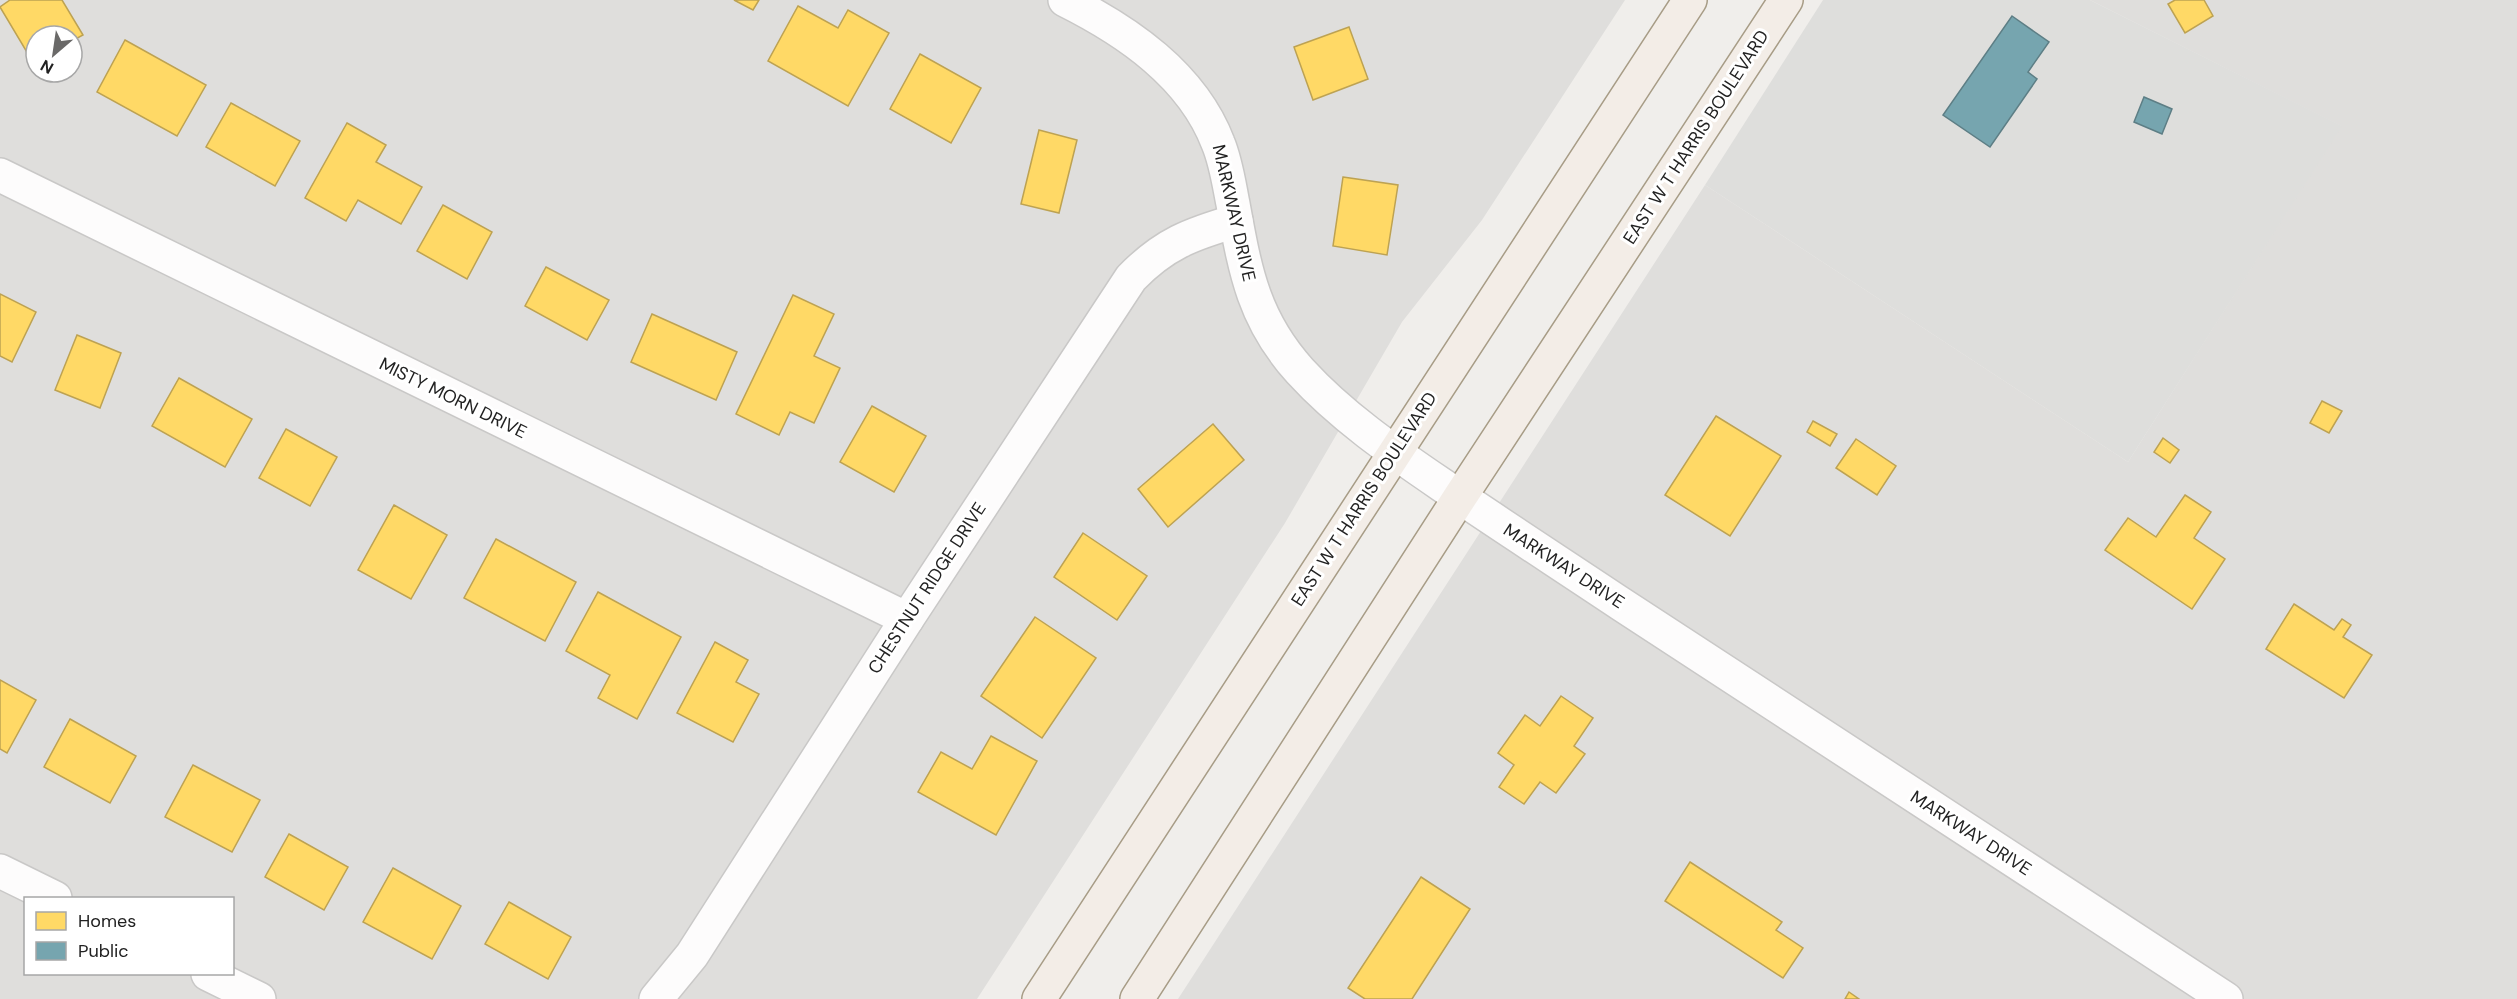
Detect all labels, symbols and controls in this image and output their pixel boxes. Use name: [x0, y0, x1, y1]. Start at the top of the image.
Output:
north arrow: [24, 24, 84, 84]
street label: EAST W T HARRIS BOULEVARD: [1618, 25, 1774, 249]
text: N: [37, 55, 57, 79]
street label: MARKWAY DRIVE: [1207, 142, 1261, 284]
street label: MISTY MORN DRIVE: [375, 352, 531, 444]
street label: EAST W T HARRIS BOULEVARD: [1286, 387, 1442, 611]
street label: CHESTNUT RIDGE DRIVE: [862, 498, 992, 678]
street label: MARKWAY DRIVE: [1499, 518, 1629, 614]
street label: MARKWAY DRIVE: [1906, 785, 2036, 881]
legend: [24, 897, 234, 975]
text: Homes: [78, 909, 136, 933]
text: Public: [78, 939, 129, 963]

